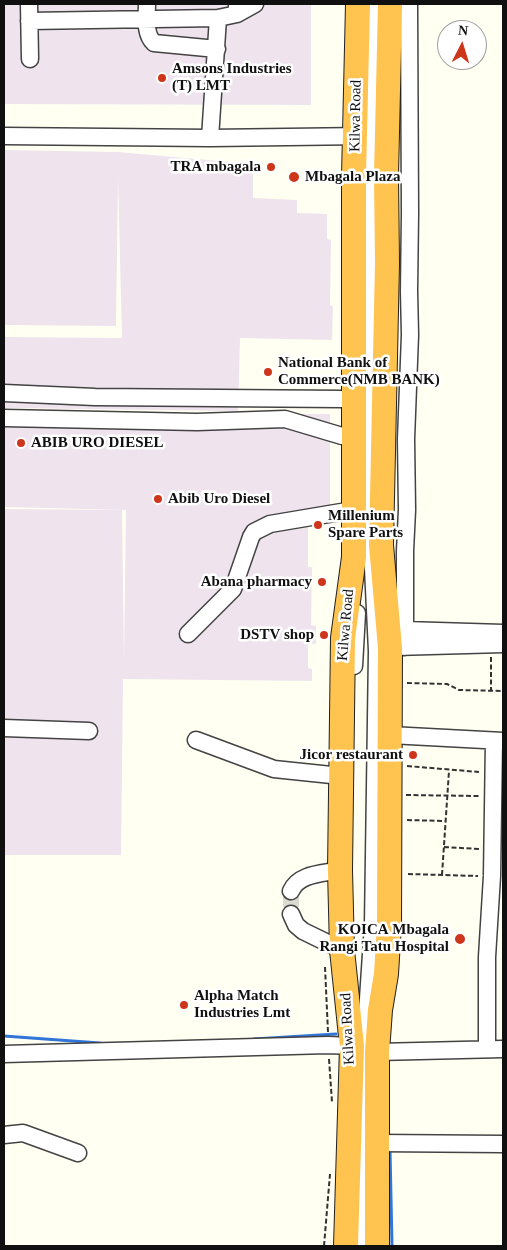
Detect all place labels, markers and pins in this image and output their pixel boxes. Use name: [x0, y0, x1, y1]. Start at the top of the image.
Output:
place label: Amsons Industries (T) LMT: [172, 60, 292, 95]
marker: Amsons Industries (T) LMT: [156, 72, 168, 84]
place label: TRA mbagala: [171, 158, 261, 176]
marker: TRA mbagala: [265, 161, 277, 173]
place label: Mbagala Plaza: [305, 168, 400, 186]
marker: Mbagala Plaza: [287, 170, 301, 184]
place label: National Bank of Commerce(NMB BANK): [278, 354, 440, 389]
marker: National Bank of Commerce(NMB BANK): [262, 366, 274, 378]
place label: ABIB URO DIESEL: [31, 434, 164, 452]
marker: ABIB URO DIESEL: [15, 437, 27, 449]
place label: Abib Uro Diesel: [168, 490, 270, 508]
marker: Abib Uro Diesel: [152, 493, 164, 505]
place label: Millenium Spare Parts: [328, 507, 403, 542]
marker: Millenium Spare Parts: [312, 519, 324, 531]
place label: Abana pharmacy: [201, 573, 312, 591]
marker: Abana pharmacy: [316, 576, 328, 588]
place label: DSTV shop: [240, 626, 314, 644]
marker: DSTV shop: [318, 629, 330, 641]
place label: Jicor restaurant: [300, 746, 403, 764]
marker: Jicor restaurant: [407, 749, 419, 761]
place label: KOICA Mbagala Rangi Tatu Hospital: [320, 921, 449, 956]
marker: KOICA Mbagala Rangi Tatu Hospital: [453, 932, 467, 946]
place label: Alpha Match Industries Lmt: [194, 987, 290, 1022]
marker: Alpha Match Industries Lmt: [178, 999, 190, 1011]

